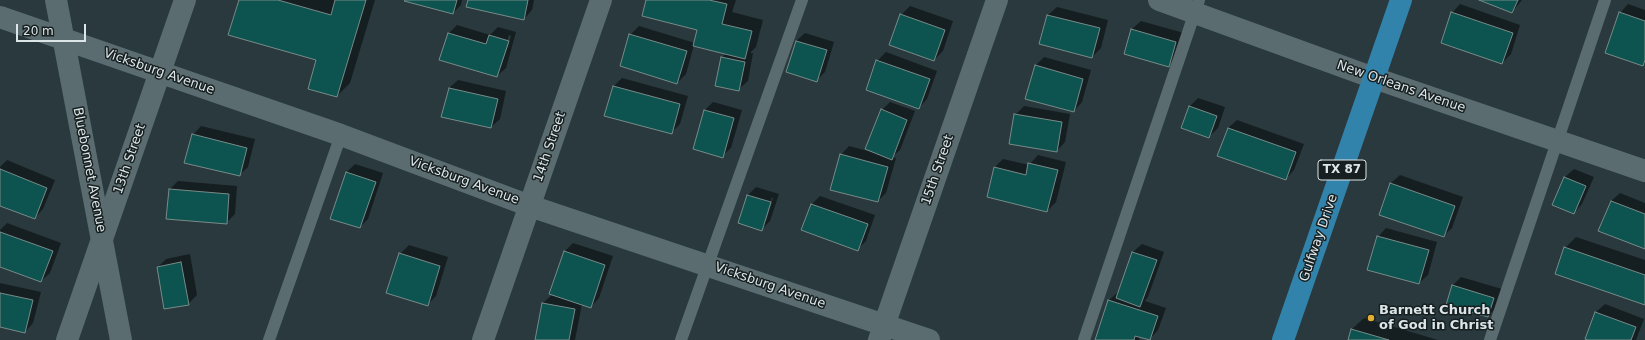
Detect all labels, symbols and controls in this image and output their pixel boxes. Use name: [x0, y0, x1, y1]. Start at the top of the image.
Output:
scale bar: [18, 16, 88, 42]
text: 20 m: [23, 24, 54, 38]
street label: Vicksburg Avenue: [102, 46, 216, 98]
street label: New Orleans Avenue: [1335, 58, 1467, 116]
street label: Bluebonnet Avenue: [69, 106, 109, 234]
street label: 14th Street: [531, 110, 569, 184]
street label: 13th Street: [111, 122, 149, 196]
street label: 15th Street: [919, 133, 957, 207]
street label: Vicksburg Avenue: [407, 154, 521, 208]
road number: TX 87: [1318, 160, 1366, 180]
street label: Gulfway Drive: [1297, 192, 1341, 284]
street label: Vicksburg Avenue: [713, 260, 827, 312]
place label: Barnett Church of God in Christ: [1379, 303, 1493, 334]
marker: Barnett Church of God in Christ: [1366, 313, 1376, 323]

